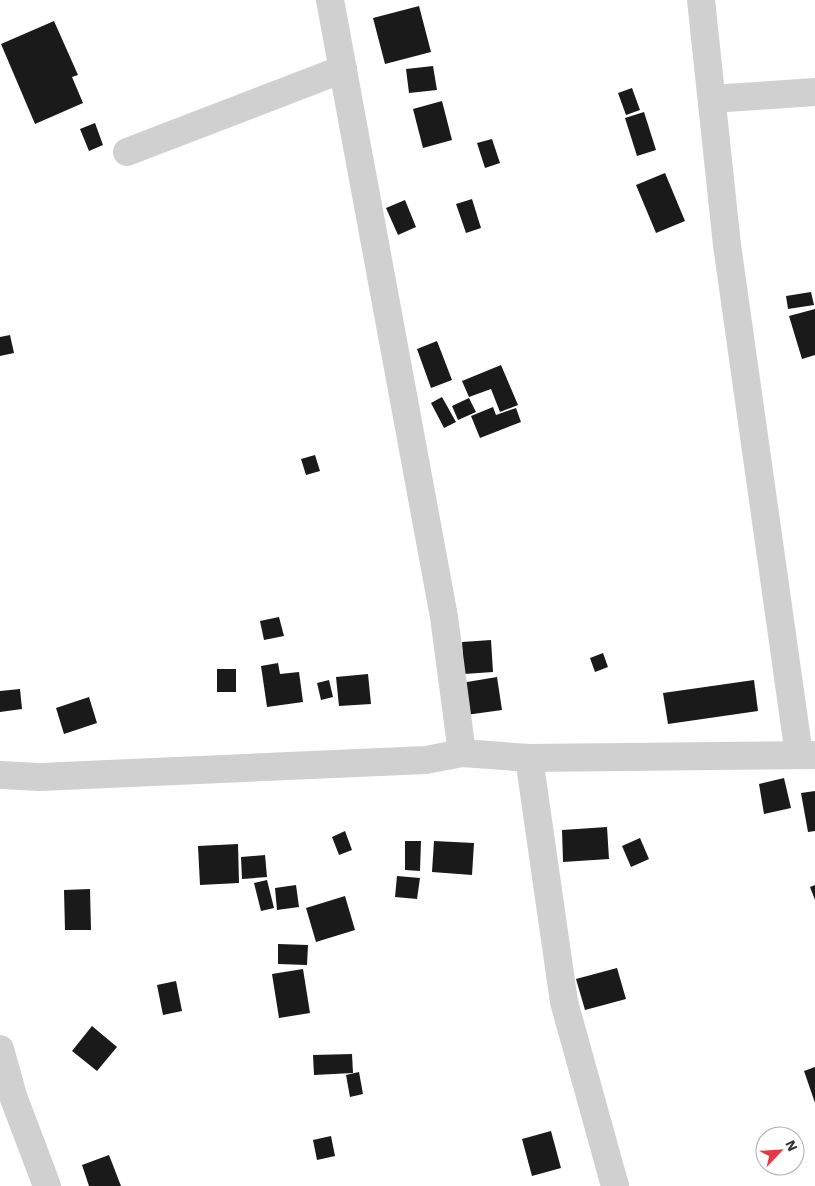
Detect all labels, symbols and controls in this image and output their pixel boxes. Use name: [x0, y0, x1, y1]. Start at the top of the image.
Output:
north arrow: [755, 1126, 805, 1176]
text: N: [782, 1137, 801, 1154]

